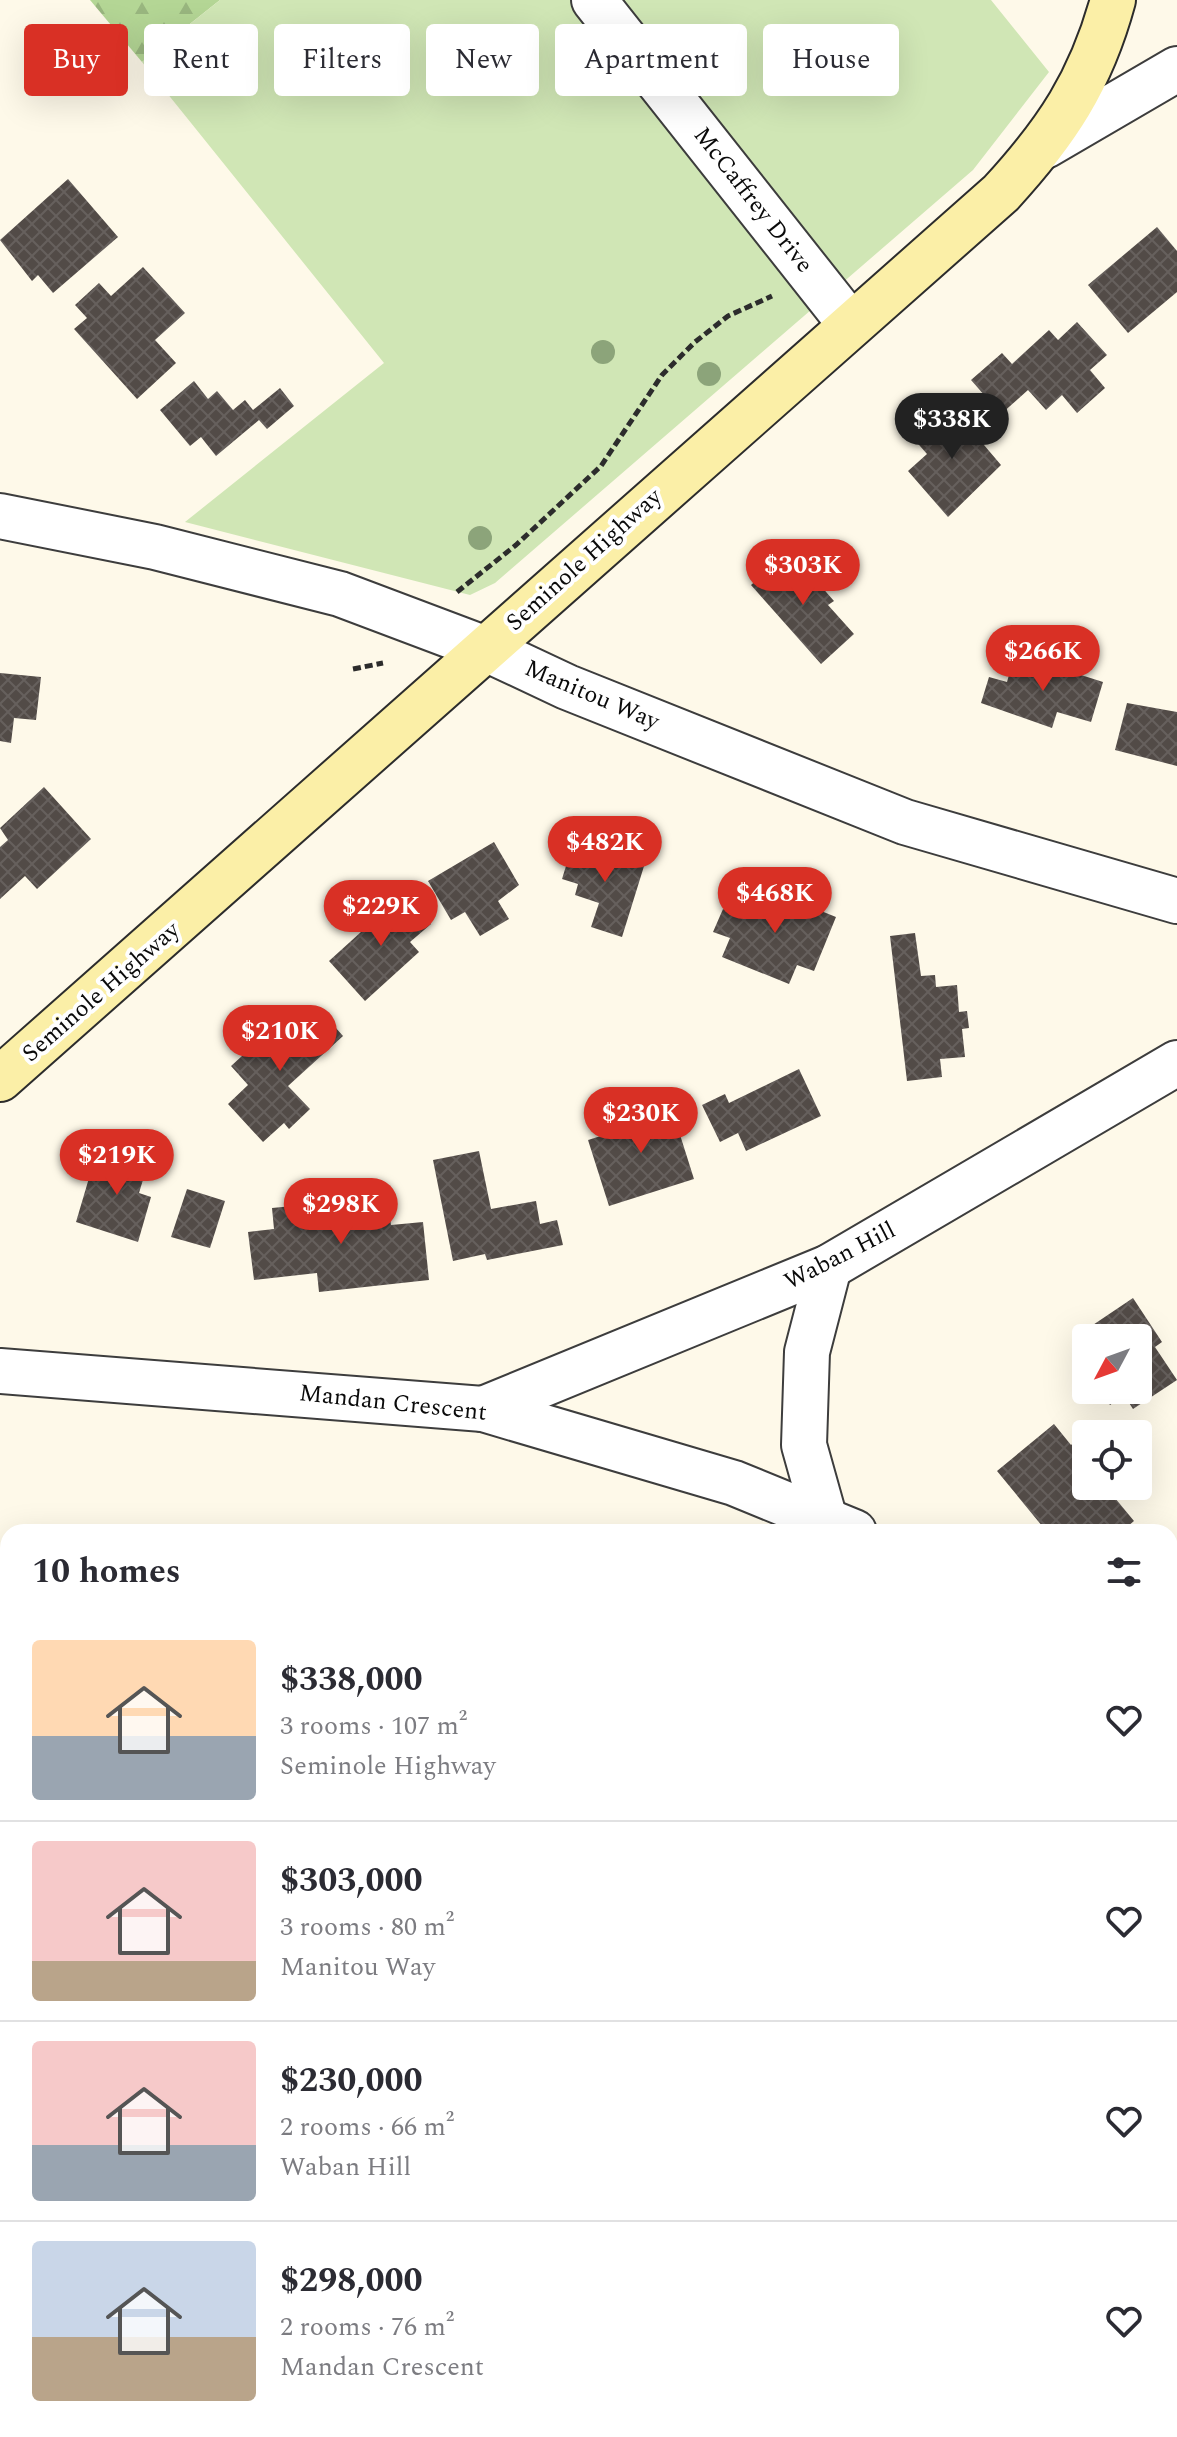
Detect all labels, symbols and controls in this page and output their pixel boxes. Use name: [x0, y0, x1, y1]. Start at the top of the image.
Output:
chip: Buy: [24, 24, 128, 96]
chip: Rent: [144, 24, 258, 96]
chip: Filters: [274, 24, 410, 96]
chip: New: [426, 24, 539, 96]
chip: Apartment: [555, 24, 747, 96]
chip: House: [763, 24, 899, 96]
street label: McCaffrey Drive: [684, 119, 822, 281]
pin: $338K: [896, 393, 1008, 461]
text: $338K: [913, 399, 991, 439]
street label: Seminole Highway: [498, 479, 671, 640]
pin: $303K: [747, 539, 859, 607]
text: $303K: [764, 545, 842, 585]
pin: $266K: [987, 625, 1099, 693]
text: $266K: [1004, 631, 1082, 671]
street label: Manitou Way: [519, 650, 666, 740]
pin: $482K: [549, 816, 661, 884]
text: $482K: [566, 822, 644, 862]
pin: $468K: [719, 867, 831, 935]
text: $468K: [736, 873, 814, 913]
pin: $229K: [325, 880, 437, 948]
text: $229K: [342, 886, 420, 926]
street label: Seminole Highway: [14, 912, 189, 1071]
pin: $210K: [224, 1005, 336, 1073]
text: $210K: [241, 1011, 319, 1051]
pin: $230K: [585, 1087, 697, 1155]
text: $230K: [602, 1093, 680, 1133]
pin: $219K: [61, 1129, 173, 1197]
text: $219K: [78, 1135, 156, 1175]
pin: $298K: [285, 1178, 397, 1246]
text: $298K: [302, 1184, 380, 1224]
street label: Waban Hill: [778, 1212, 902, 1300]
north arrow: [1072, 1324, 1152, 1404]
map controls: [1072, 1324, 1152, 1500]
street label: Mandan Crescent: [297, 1375, 489, 1431]
button: locate: [1072, 1420, 1152, 1500]
text: 10 homes: [32, 1546, 181, 1598]
icon: filters: [1102, 1550, 1146, 1594]
text: $338,000: [280, 1654, 423, 1706]
icon: home: [96, 1672, 192, 1768]
icon: heart: [1102, 1698, 1146, 1742]
text: 3 rooms · 107 m²: [280, 1706, 467, 1746]
text: Seminole Highway: [280, 1746, 496, 1786]
text: $303,000: [280, 1855, 423, 1907]
icon: home: [96, 1873, 192, 1969]
icon: heart: [1102, 1899, 1146, 1943]
text: 3 rooms · 80 m²: [280, 1907, 454, 1947]
text: Manitou Way: [280, 1947, 435, 1987]
text: $230,000: [280, 2055, 423, 2107]
icon: home: [96, 2073, 192, 2169]
icon: heart: [1102, 2099, 1146, 2143]
text: 2 rooms · 66 m²: [280, 2107, 454, 2147]
text: Waban Hill: [280, 2147, 411, 2187]
text: $298,000: [280, 2255, 423, 2307]
icon: home: [96, 2273, 192, 2369]
icon: heart: [1102, 2299, 1146, 2343]
text: 2 rooms · 76 m²: [280, 2307, 454, 2347]
text: Mandan Crescent: [280, 2347, 484, 2387]

